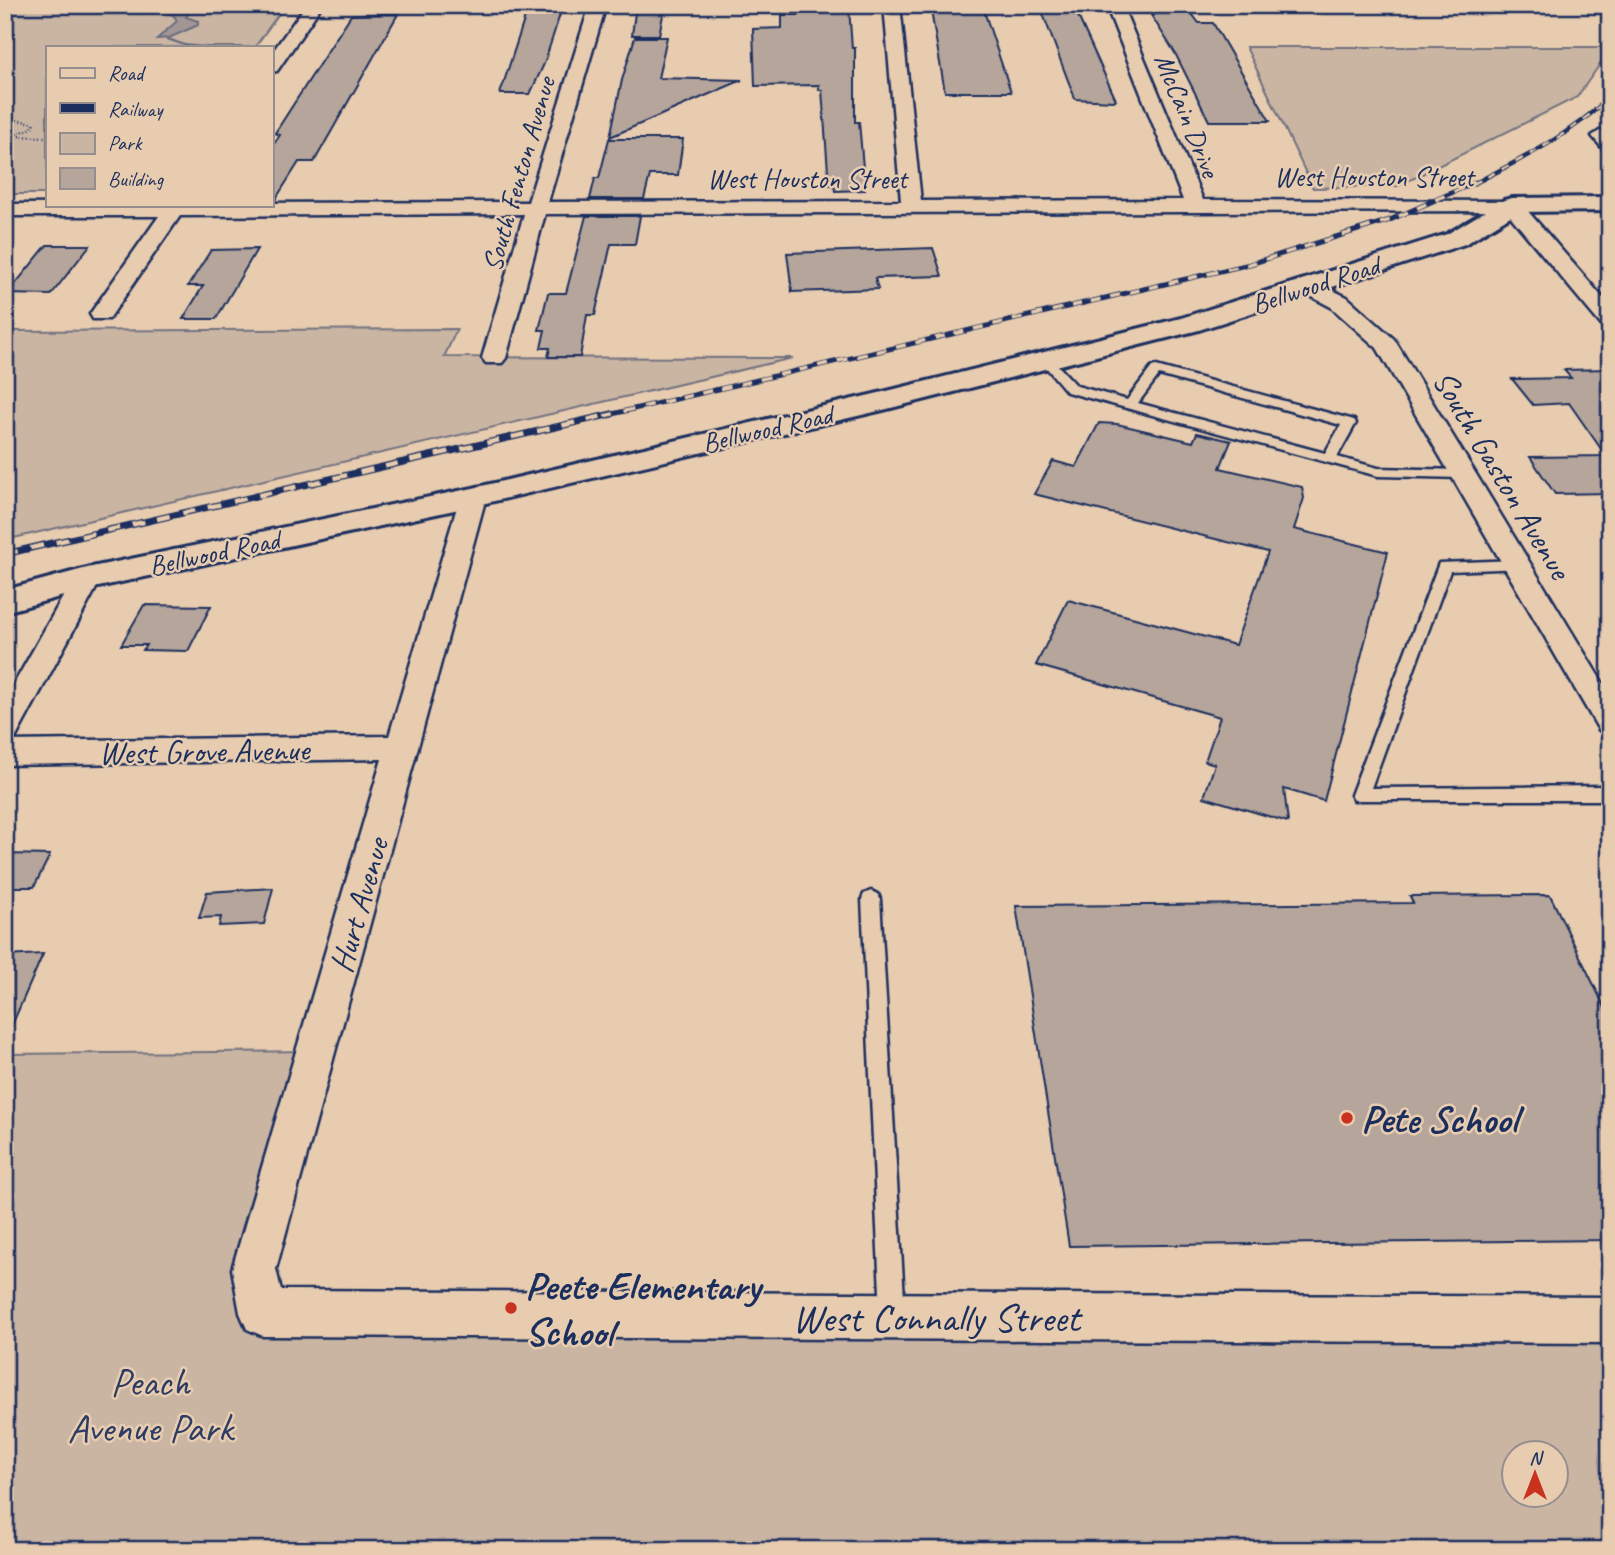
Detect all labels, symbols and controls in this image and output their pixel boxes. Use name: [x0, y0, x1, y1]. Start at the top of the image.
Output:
legend: [46, 46, 273, 206]
street label: McCain Drive: [1147, 48, 1229, 184]
text: Road: [108, 60, 147, 86]
street label: South Fenton Avenue: [474, 71, 563, 275]
text: Railway: [108, 96, 164, 122]
text: Park: [108, 130, 143, 156]
street label: West Houston Street: [1274, 159, 1477, 194]
street label: West Houston Street: [707, 161, 910, 196]
text: Building: [108, 166, 165, 192]
street label: Bellwood Road: [1247, 246, 1387, 322]
street label: South Gaston Avenue: [1423, 363, 1582, 588]
street label: Bellwood Road: [699, 396, 839, 460]
street label: Bellwood Road: [146, 521, 286, 583]
street label: West Grove Avenue: [98, 728, 312, 774]
street label: Hurt Avenue: [320, 831, 399, 977]
place label: Pete School: [1361, 1094, 1525, 1144]
marker: Pete School: [1339, 1110, 1355, 1126]
place label: Peete Elementary School: [525, 1261, 764, 1357]
street label: West Connally Street: [792, 1293, 1084, 1343]
marker: Peete Elementary School: [503, 1300, 519, 1316]
park label: Peach Avenue Park: [67, 1357, 236, 1453]
north arrow: [1500, 1440, 1570, 1510]
text: N: [1529, 1446, 1544, 1470]

